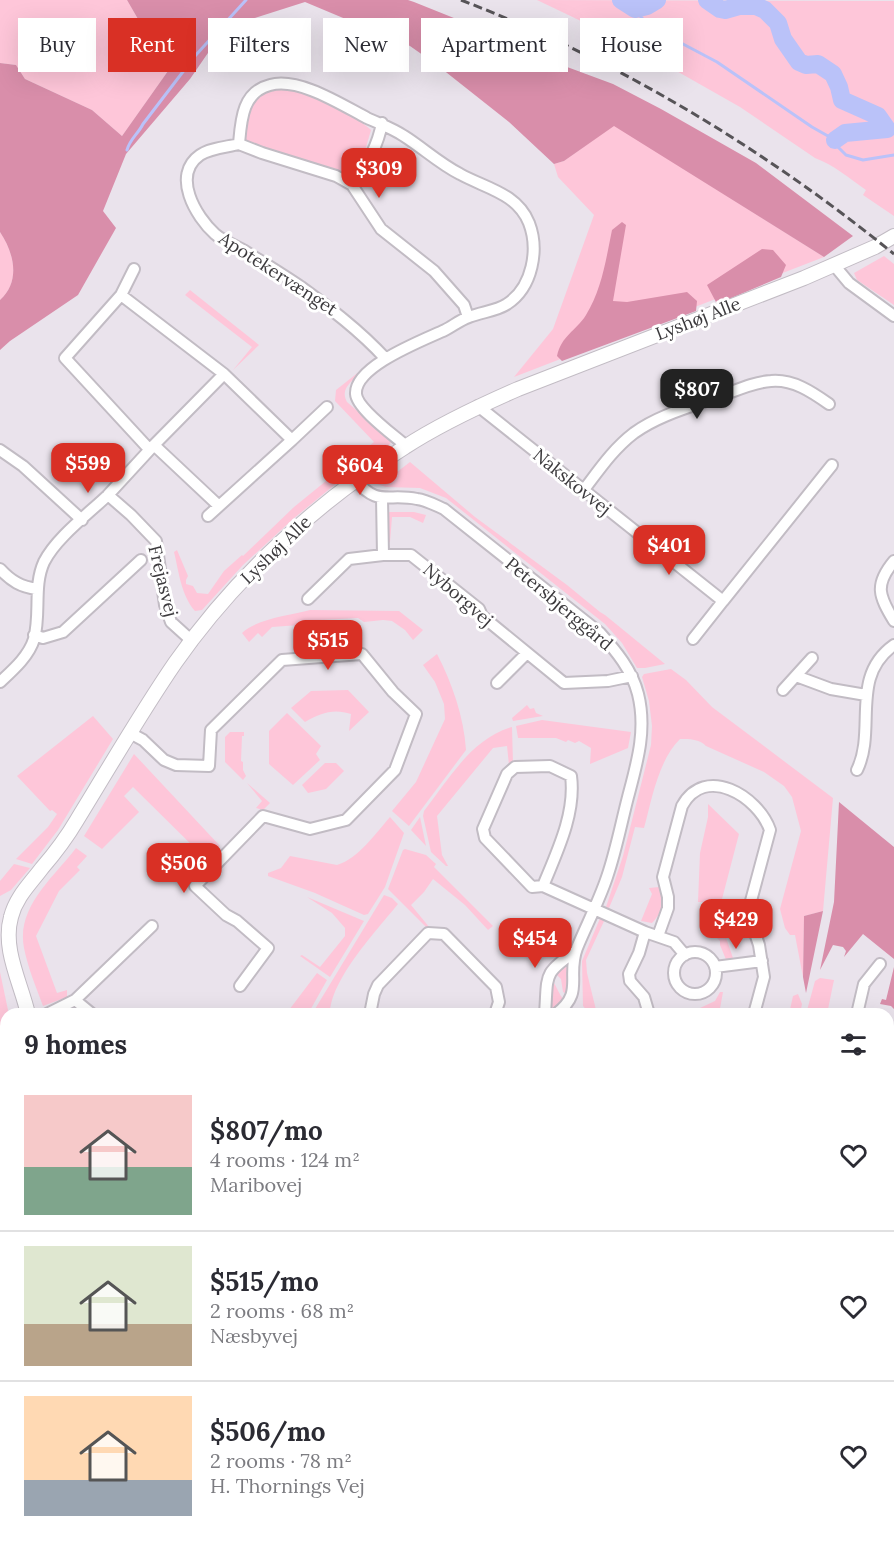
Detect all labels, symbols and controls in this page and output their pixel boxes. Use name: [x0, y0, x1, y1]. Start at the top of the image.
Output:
chip: Buy: [18, 18, 96, 72]
chip: Rent: [108, 18, 196, 72]
chip: Filters: [208, 18, 311, 72]
chip: New: [323, 18, 409, 72]
chip: Apartment: [421, 18, 568, 72]
chip: House: [580, 18, 683, 72]
pin: $309: [343, 148, 415, 199]
text: $309: [355, 155, 403, 180]
street label: Apotekervænget: [214, 226, 342, 320]
street label: Lyshøj Alle: [652, 292, 744, 345]
pin: $807: [661, 369, 733, 420]
text: $807: [674, 376, 720, 401]
pin: $599: [52, 443, 124, 494]
street label: Nakskovvej: [529, 443, 616, 520]
pin: $604: [324, 445, 396, 496]
text: $599: [65, 450, 111, 475]
text: $604: [337, 452, 383, 477]
street label: Lyshøj Alle: [236, 510, 316, 589]
pin: $401: [633, 525, 705, 576]
text: $401: [647, 532, 691, 557]
street label: Frejasvej: [144, 543, 183, 619]
street label: Petersbjerggård: [501, 552, 618, 655]
street label: Nyborgvej: [419, 558, 498, 631]
pin: $515: [292, 620, 364, 671]
text: $515: [307, 627, 349, 652]
pin: $506: [148, 843, 220, 894]
text: $506: [161, 850, 207, 875]
pin: $429: [700, 899, 772, 950]
text: $429: [714, 906, 758, 931]
pin: $454: [499, 918, 571, 969]
text: $454: [513, 925, 557, 950]
text: 9 homes: [24, 1028, 127, 1061]
icon: filters: [837, 1028, 870, 1061]
text: $807/mo: [210, 1114, 323, 1147]
icon: home: [72, 1119, 144, 1191]
icon: heart: [837, 1139, 870, 1172]
text: 4 rooms · 124 m²: [210, 1147, 360, 1172]
text: Maribovej: [210, 1172, 302, 1197]
text: $515/mo: [210, 1265, 319, 1298]
icon: home: [72, 1270, 144, 1342]
icon: heart: [837, 1290, 870, 1323]
text: 2 rooms · 68 m²: [210, 1298, 354, 1323]
text: Næsbyvej: [210, 1323, 298, 1348]
text: $506/mo: [210, 1415, 326, 1448]
icon: home: [72, 1420, 144, 1492]
icon: heart: [837, 1440, 870, 1473]
text: 2 rooms · 78 m²: [210, 1448, 352, 1473]
text: H. Thornings Vej: [210, 1473, 365, 1498]

